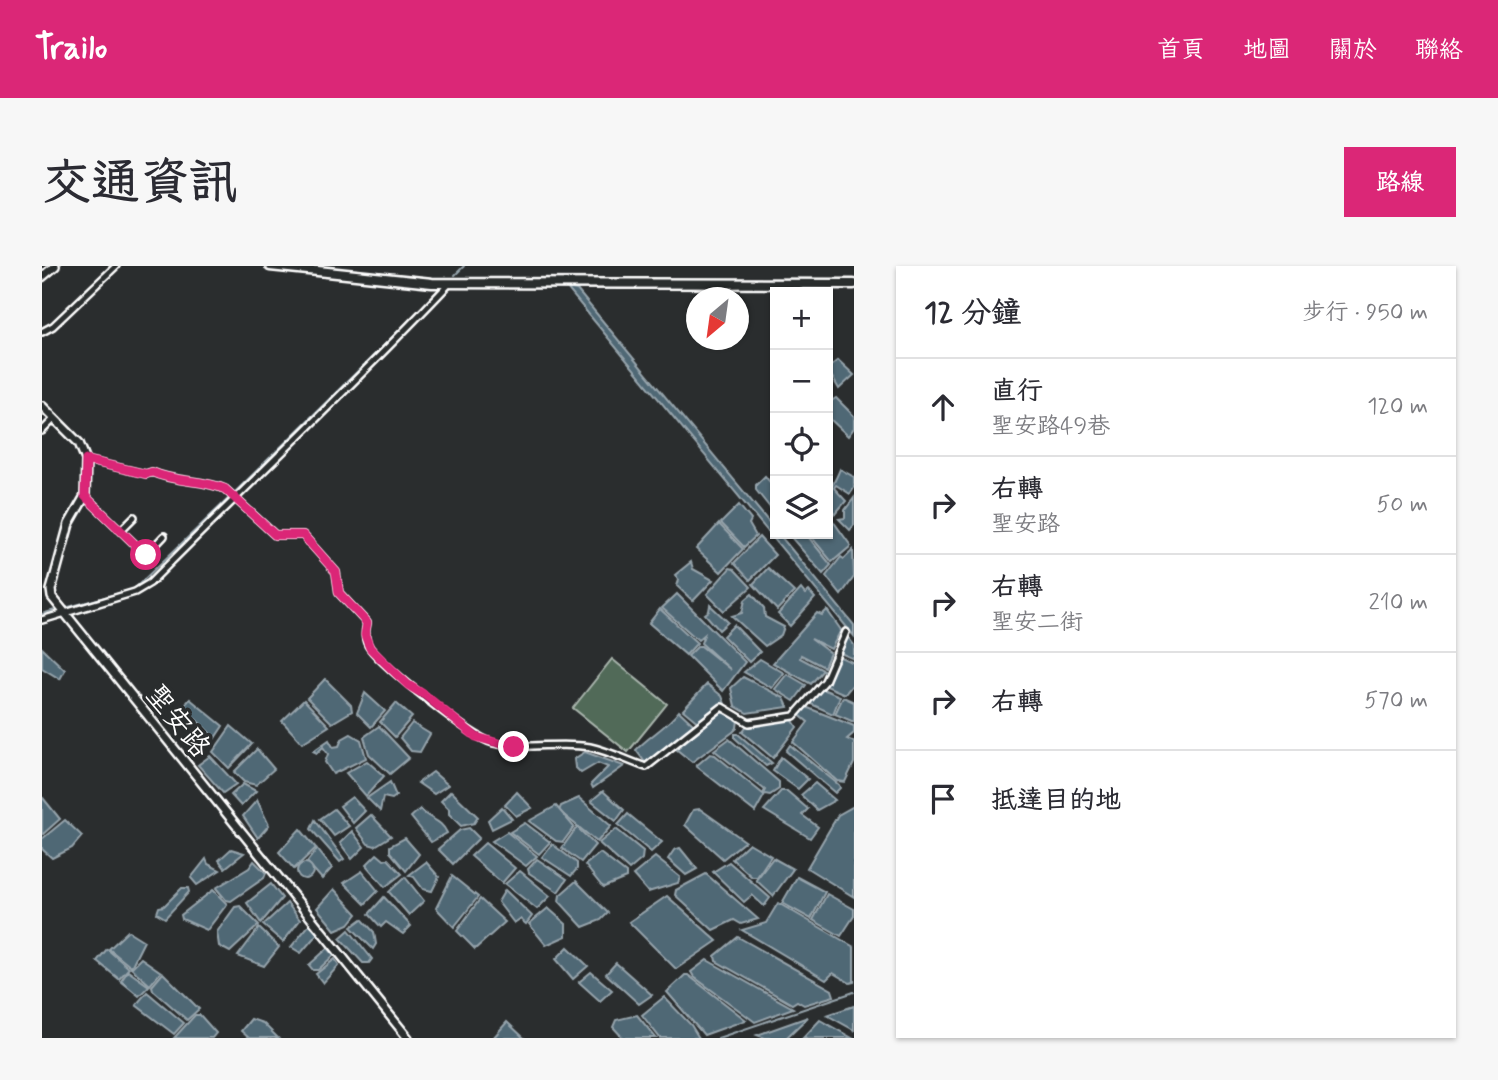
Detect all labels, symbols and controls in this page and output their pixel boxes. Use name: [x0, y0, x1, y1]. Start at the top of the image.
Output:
text: Trailo: [35, 27, 107, 71]
text: 首頁: [1157, 35, 1205, 66]
text: 地圖: [1243, 35, 1291, 66]
text: 關於: [1329, 35, 1377, 66]
text: 聯絡: [1415, 35, 1463, 66]
button: 路線: [1344, 147, 1456, 217]
text: 交通資訊: [42, 152, 238, 217]
north arrow: [686, 287, 749, 350]
map controls: [770, 287, 833, 539]
button: +: [770, 287, 833, 350]
text: 12 分鐘: [924, 294, 1021, 333]
text: 步行 · 950 m: [1302, 298, 1428, 328]
button: −: [770, 350, 833, 413]
text: 直行: [991, 375, 1043, 409]
icon: ahead: [924, 388, 962, 426]
text: 120 m: [1367, 392, 1428, 422]
text: 聖安路49巷: [991, 412, 1110, 442]
button: locate: [770, 413, 833, 476]
text: 右轉: [991, 473, 1043, 507]
button: layers: [770, 476, 833, 539]
icon: right: [924, 486, 962, 524]
text: 50 m: [1377, 490, 1428, 520]
text: 聖安路: [991, 510, 1060, 540]
route start: [130, 539, 161, 570]
text: 右轉: [991, 571, 1043, 605]
icon: right: [924, 584, 962, 622]
text: 210 m: [1368, 588, 1428, 618]
text: 聖安二街: [991, 608, 1083, 638]
street label: 聖安路: [136, 678, 218, 766]
icon: right: [924, 682, 962, 720]
text: 右轉: [991, 686, 1043, 720]
text: 570 m: [1364, 686, 1428, 716]
route end: [498, 731, 529, 762]
icon: arrive: [924, 780, 962, 818]
text: 抵達目的地: [991, 784, 1121, 818]

